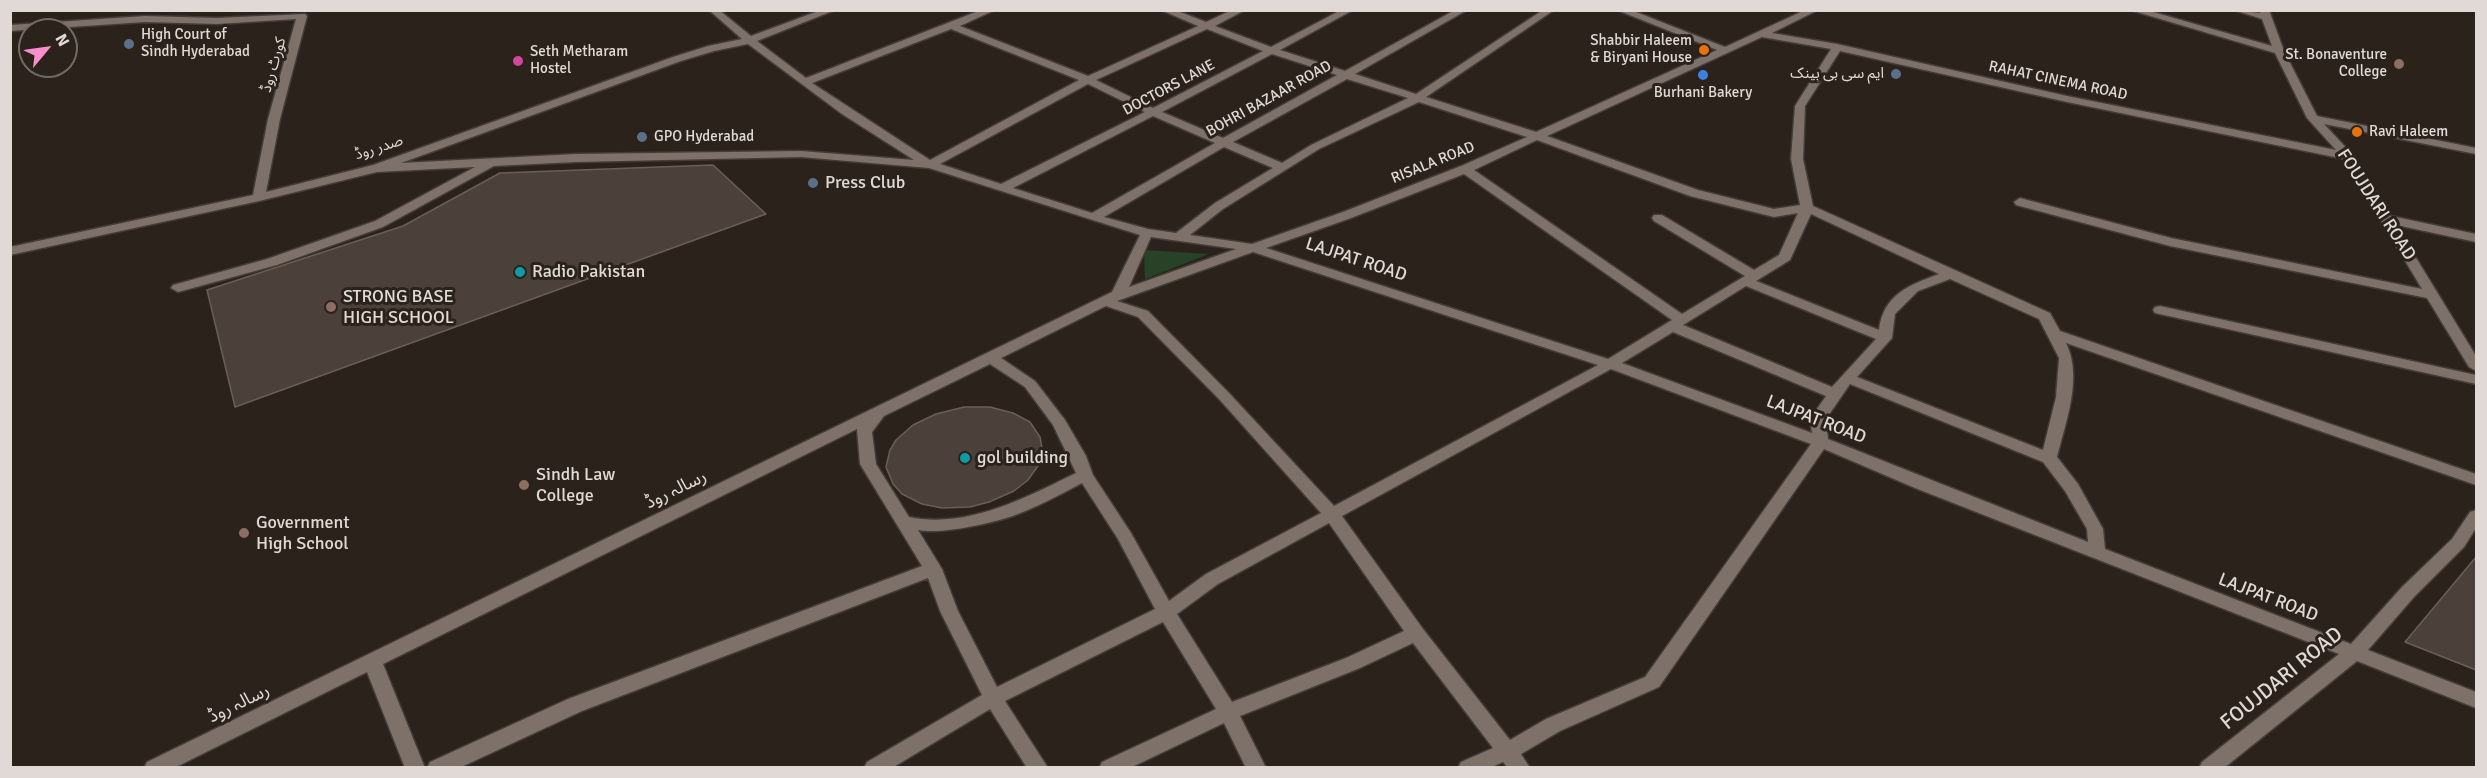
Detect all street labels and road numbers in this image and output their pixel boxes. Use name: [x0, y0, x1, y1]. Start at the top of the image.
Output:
street label: کورٹ روڈ: [258, 35, 290, 95]
street label: DOCTORS LANE: [1120, 56, 1218, 120]
street label: BOHRI BAZAAR ROAD: [1203, 57, 1335, 141]
street label: RAHAT CINEMA ROAD: [1987, 58, 2129, 104]
street label: صدر روڈ: [353, 132, 405, 164]
street label: RISALA ROAD: [1389, 138, 1477, 188]
street label: FOUJDARI ROAD: [2332, 145, 2420, 265]
street label: LAJPAT ROAD: [1303, 233, 1409, 287]
street label: LAJPAT ROAD: [1763, 391, 1869, 449]
street label: رسالہ روڈ: [642, 466, 710, 514]
street label: LAJPAT ROAD: [2215, 569, 2321, 627]
street label: FOUJDARI ROAD: [2216, 622, 2348, 736]
street label: رسالہ روڈ: [205, 680, 273, 728]

